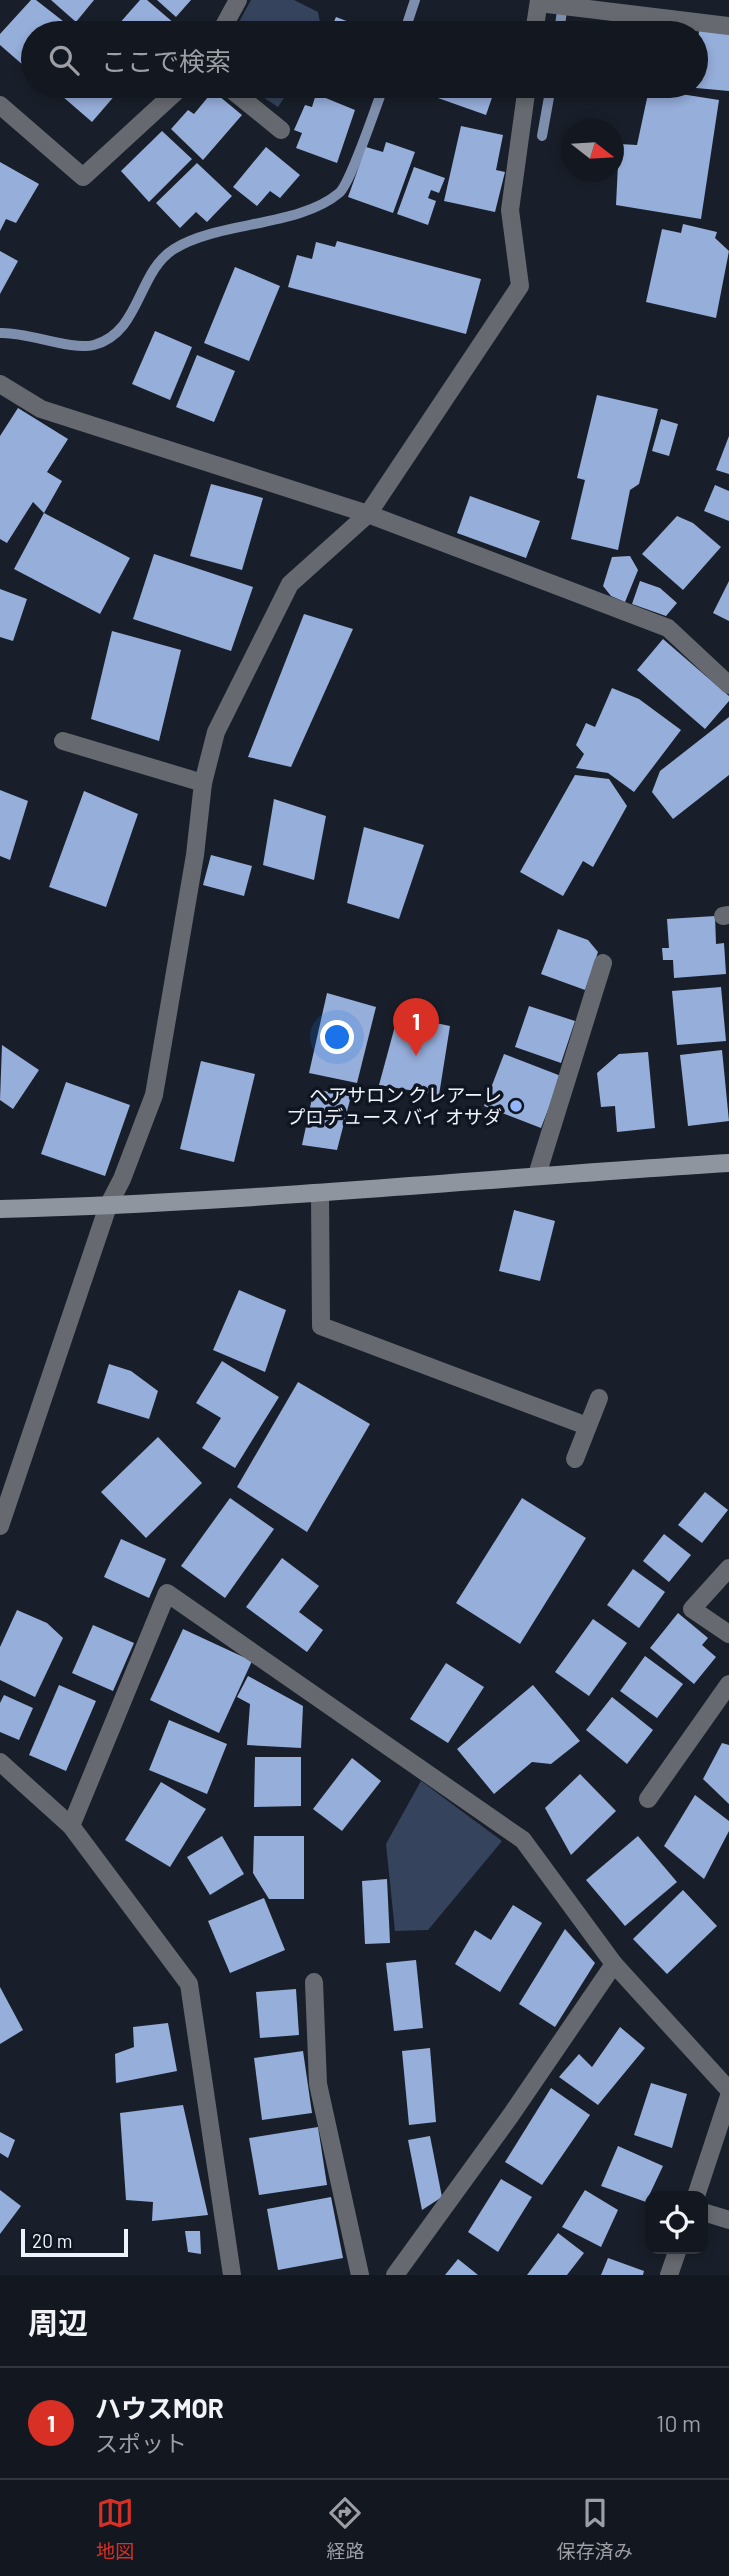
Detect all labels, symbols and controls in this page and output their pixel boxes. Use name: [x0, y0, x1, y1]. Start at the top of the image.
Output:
search box: [21, 21, 708, 98]
icon: search: [45, 41, 83, 79]
text: ここで検索: [101, 45, 231, 76]
north arrow: [561, 119, 624, 182]
pin: 1: [393, 998, 439, 1056]
your location: [320, 1020, 354, 1054]
place label: ヘアサロン クレアーレ プロデュース バイ オサダ: [286, 1083, 502, 1128]
marker: ヘアサロン クレアーレ プロデュース バイ オサダ: [508, 1098, 524, 1114]
map controls: [645, 2191, 708, 2254]
button: locate: [645, 2191, 708, 2254]
scale bar: [21, 2226, 128, 2258]
text: 20 m: [32, 2229, 72, 2252]
text: 周辺: [28, 2304, 88, 2340]
text: ハウスMOR: [95, 2392, 224, 2423]
text: 1: [47, 2409, 55, 2437]
text: 10 m: [656, 2409, 701, 2437]
text: スポット: [95, 2429, 187, 2457]
tab: 地図: [96, 2494, 134, 2563]
tab: 経路: [326, 2494, 365, 2563]
tab: 保存済み: [557, 2494, 633, 2563]

